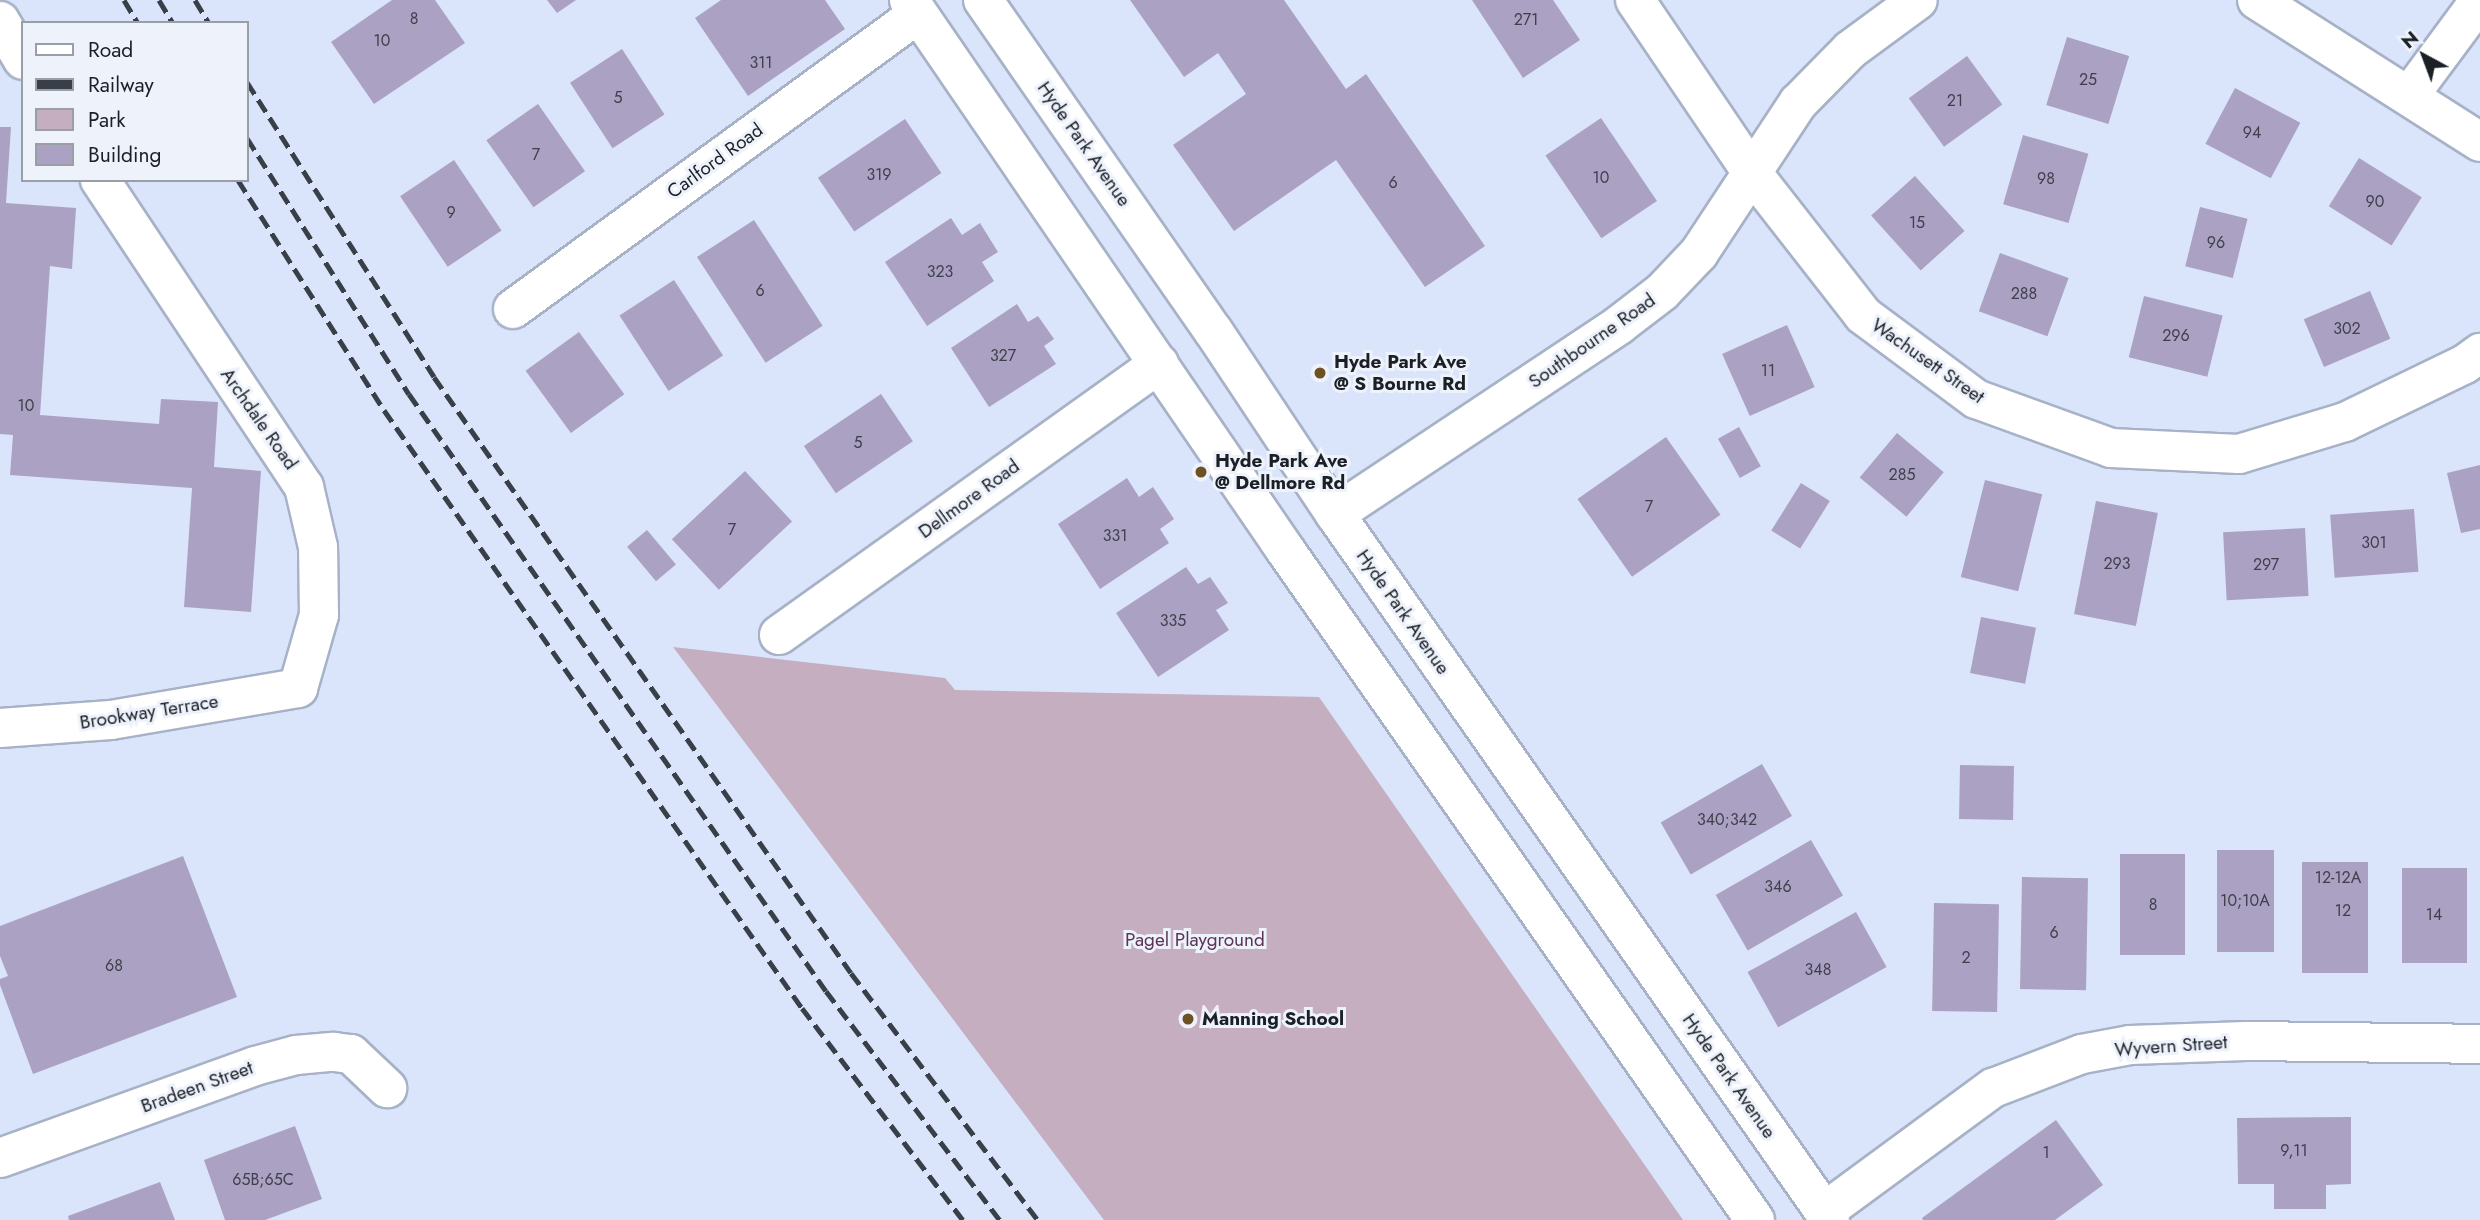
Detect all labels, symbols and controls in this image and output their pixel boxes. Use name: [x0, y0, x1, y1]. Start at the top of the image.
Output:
house number: 8: [410, 9, 418, 29]
house number: 271: [1514, 10, 1538, 30]
legend: [21, 21, 248, 182]
north arrow: [2389, 21, 2459, 91]
text: N: [2395, 25, 2424, 55]
house number: 10: [374, 31, 390, 51]
text: Road: [88, 35, 133, 65]
house number: 311: [749, 53, 773, 73]
text: Railway: [88, 70, 154, 100]
house number: 25: [2079, 70, 2097, 90]
street label: Hyde Park Avenue: [1033, 77, 1135, 211]
house number: 5: [613, 88, 623, 108]
house number: 21: [1947, 91, 1963, 111]
text: Park: [88, 105, 125, 135]
street label: Carlford Road: [663, 119, 767, 203]
house number: 94: [2243, 123, 2261, 143]
text: Building: [88, 140, 161, 170]
house number: 7: [532, 145, 540, 165]
house number: 319: [866, 165, 892, 185]
house number: 10: [1593, 168, 1609, 188]
house number: 98: [2037, 169, 2055, 189]
house number: 6: [1388, 173, 1398, 193]
house number: 90: [2366, 192, 2384, 212]
house number: 9: [446, 203, 456, 223]
house number: 15: [1909, 213, 1925, 233]
house number: 96: [2207, 233, 2225, 253]
house number: 323: [927, 262, 953, 282]
house number: 6: [755, 281, 765, 301]
house number: 288: [2011, 284, 2037, 304]
street label: Southbourne Road: [1524, 289, 1660, 393]
street label: Wachusett Street: [1867, 314, 1989, 408]
house number: 302: [2333, 319, 2361, 339]
house number: 296: [2162, 326, 2190, 346]
house number: 327: [990, 346, 1016, 366]
place label: Hyde Park Ave @ S Bourne Rd: [1334, 351, 1467, 395]
house number: 11: [1761, 361, 1775, 381]
street label: Archdale Road: [216, 364, 302, 474]
marker: Hyde Park Ave @ S Bourne Rd: [1312, 365, 1328, 381]
house number: 10: [18, 396, 34, 416]
house number: 5: [853, 433, 863, 453]
place label: Hyde Park Ave @ Dellmore Rd: [1215, 450, 1348, 494]
street label: Dellmore Road: [914, 455, 1024, 543]
marker: Hyde Park Ave @ Dellmore Rd: [1193, 464, 1209, 480]
house number: 285: [1889, 465, 1915, 485]
house number: 7: [1645, 497, 1653, 517]
house number: 7: [728, 520, 736, 540]
house number: 331: [1103, 526, 1127, 546]
house number: 301: [2361, 533, 2387, 553]
street label: Hyde Park Avenue: [1352, 545, 1454, 679]
house number: 293: [2103, 554, 2131, 574]
house number: 297: [2253, 555, 2279, 575]
house number: 335: [1160, 611, 1186, 631]
street label: Brookway Terrace: [78, 690, 220, 734]
house number: 340;342: [1697, 810, 1757, 830]
house number: 12-12A: [2315, 868, 2361, 888]
house number: 346: [1764, 877, 1792, 897]
house number: 10;10A: [2220, 891, 2270, 911]
house number: 8: [2149, 895, 2157, 915]
house number: 12: [2335, 901, 2351, 921]
house number: 14: [2426, 905, 2442, 925]
house number: 6: [2049, 923, 2059, 943]
park label: Pagel Playground: [1125, 929, 1265, 951]
house number: 2: [1961, 948, 1971, 968]
house number: 68: [105, 956, 123, 976]
house number: 348: [1805, 960, 1831, 980]
place label: Manning School: [1202, 1008, 1344, 1030]
street label: Hyde Park Avenue: [1678, 1009, 1780, 1143]
marker: Manning School: [1180, 1011, 1196, 1027]
street label: Wyvern Street: [2114, 1031, 2228, 1061]
street label: Bradeen Street: [138, 1056, 256, 1118]
house number: 9,11: [2280, 1141, 2308, 1161]
house number: 1: [2042, 1143, 2050, 1163]
house number: 65B;65C: [232, 1170, 294, 1190]

